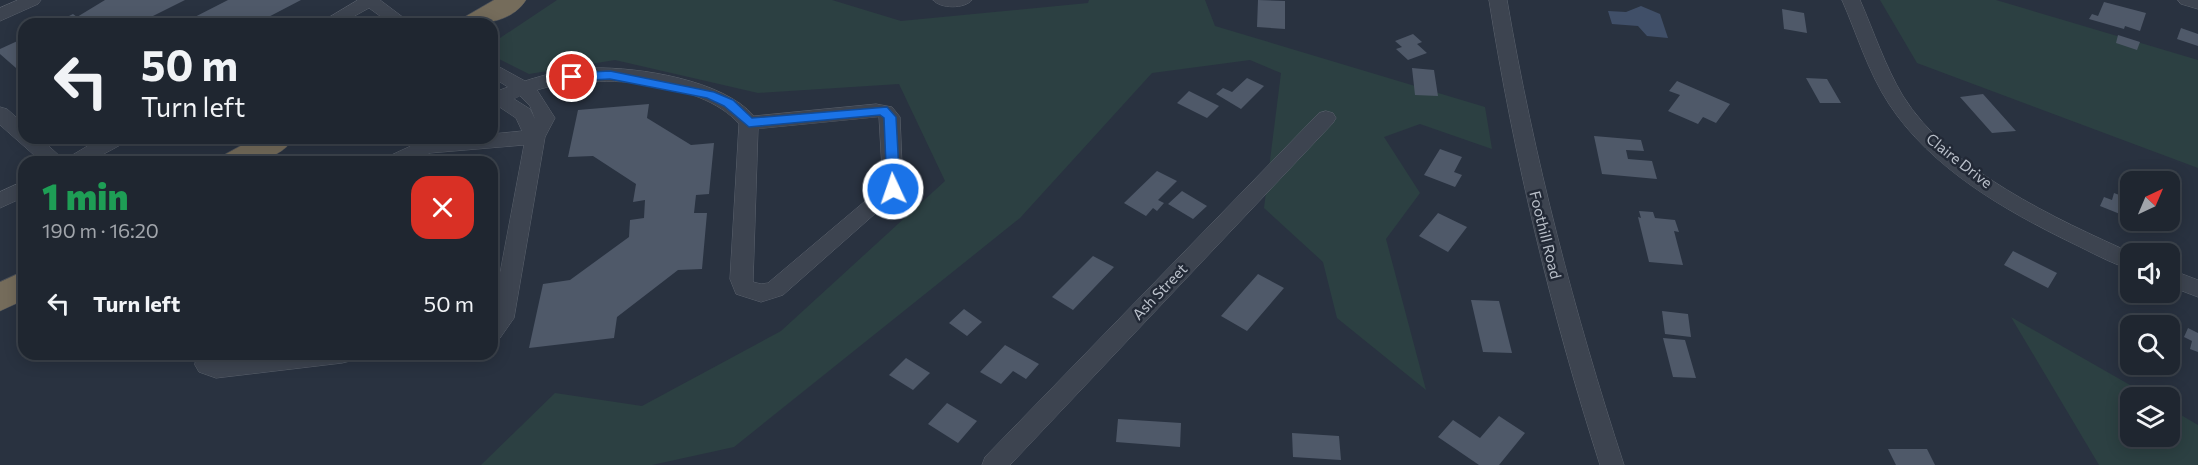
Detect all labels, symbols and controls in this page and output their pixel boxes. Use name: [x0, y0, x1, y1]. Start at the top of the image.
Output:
text: 50 m: [141, 38, 238, 90]
icon: left: [42, 42, 120, 120]
pin: [546, 51, 597, 102]
icon: arrive: [555, 60, 588, 93]
text: Turn left: [141, 90, 245, 123]
street label: Claire Drive: [1923, 129, 1996, 192]
position arrow: [861, 157, 925, 221]
north arrow: [2120, 171, 2180, 231]
map controls: [2120, 171, 2180, 447]
text: 1 min: [42, 173, 128, 217]
button: close: [411, 176, 474, 239]
street label: Foothill Road: [1526, 189, 1566, 281]
text: 190 m · 16:20: [42, 218, 159, 242]
button: sound: [2120, 243, 2180, 303]
street label: Ash Street: [1128, 259, 1190, 323]
icon: left: [42, 287, 75, 320]
text: Turn left: [93, 290, 180, 317]
text: 50 m: [424, 290, 474, 317]
button: search: [2120, 315, 2180, 375]
button: layers: [2120, 387, 2180, 447]

